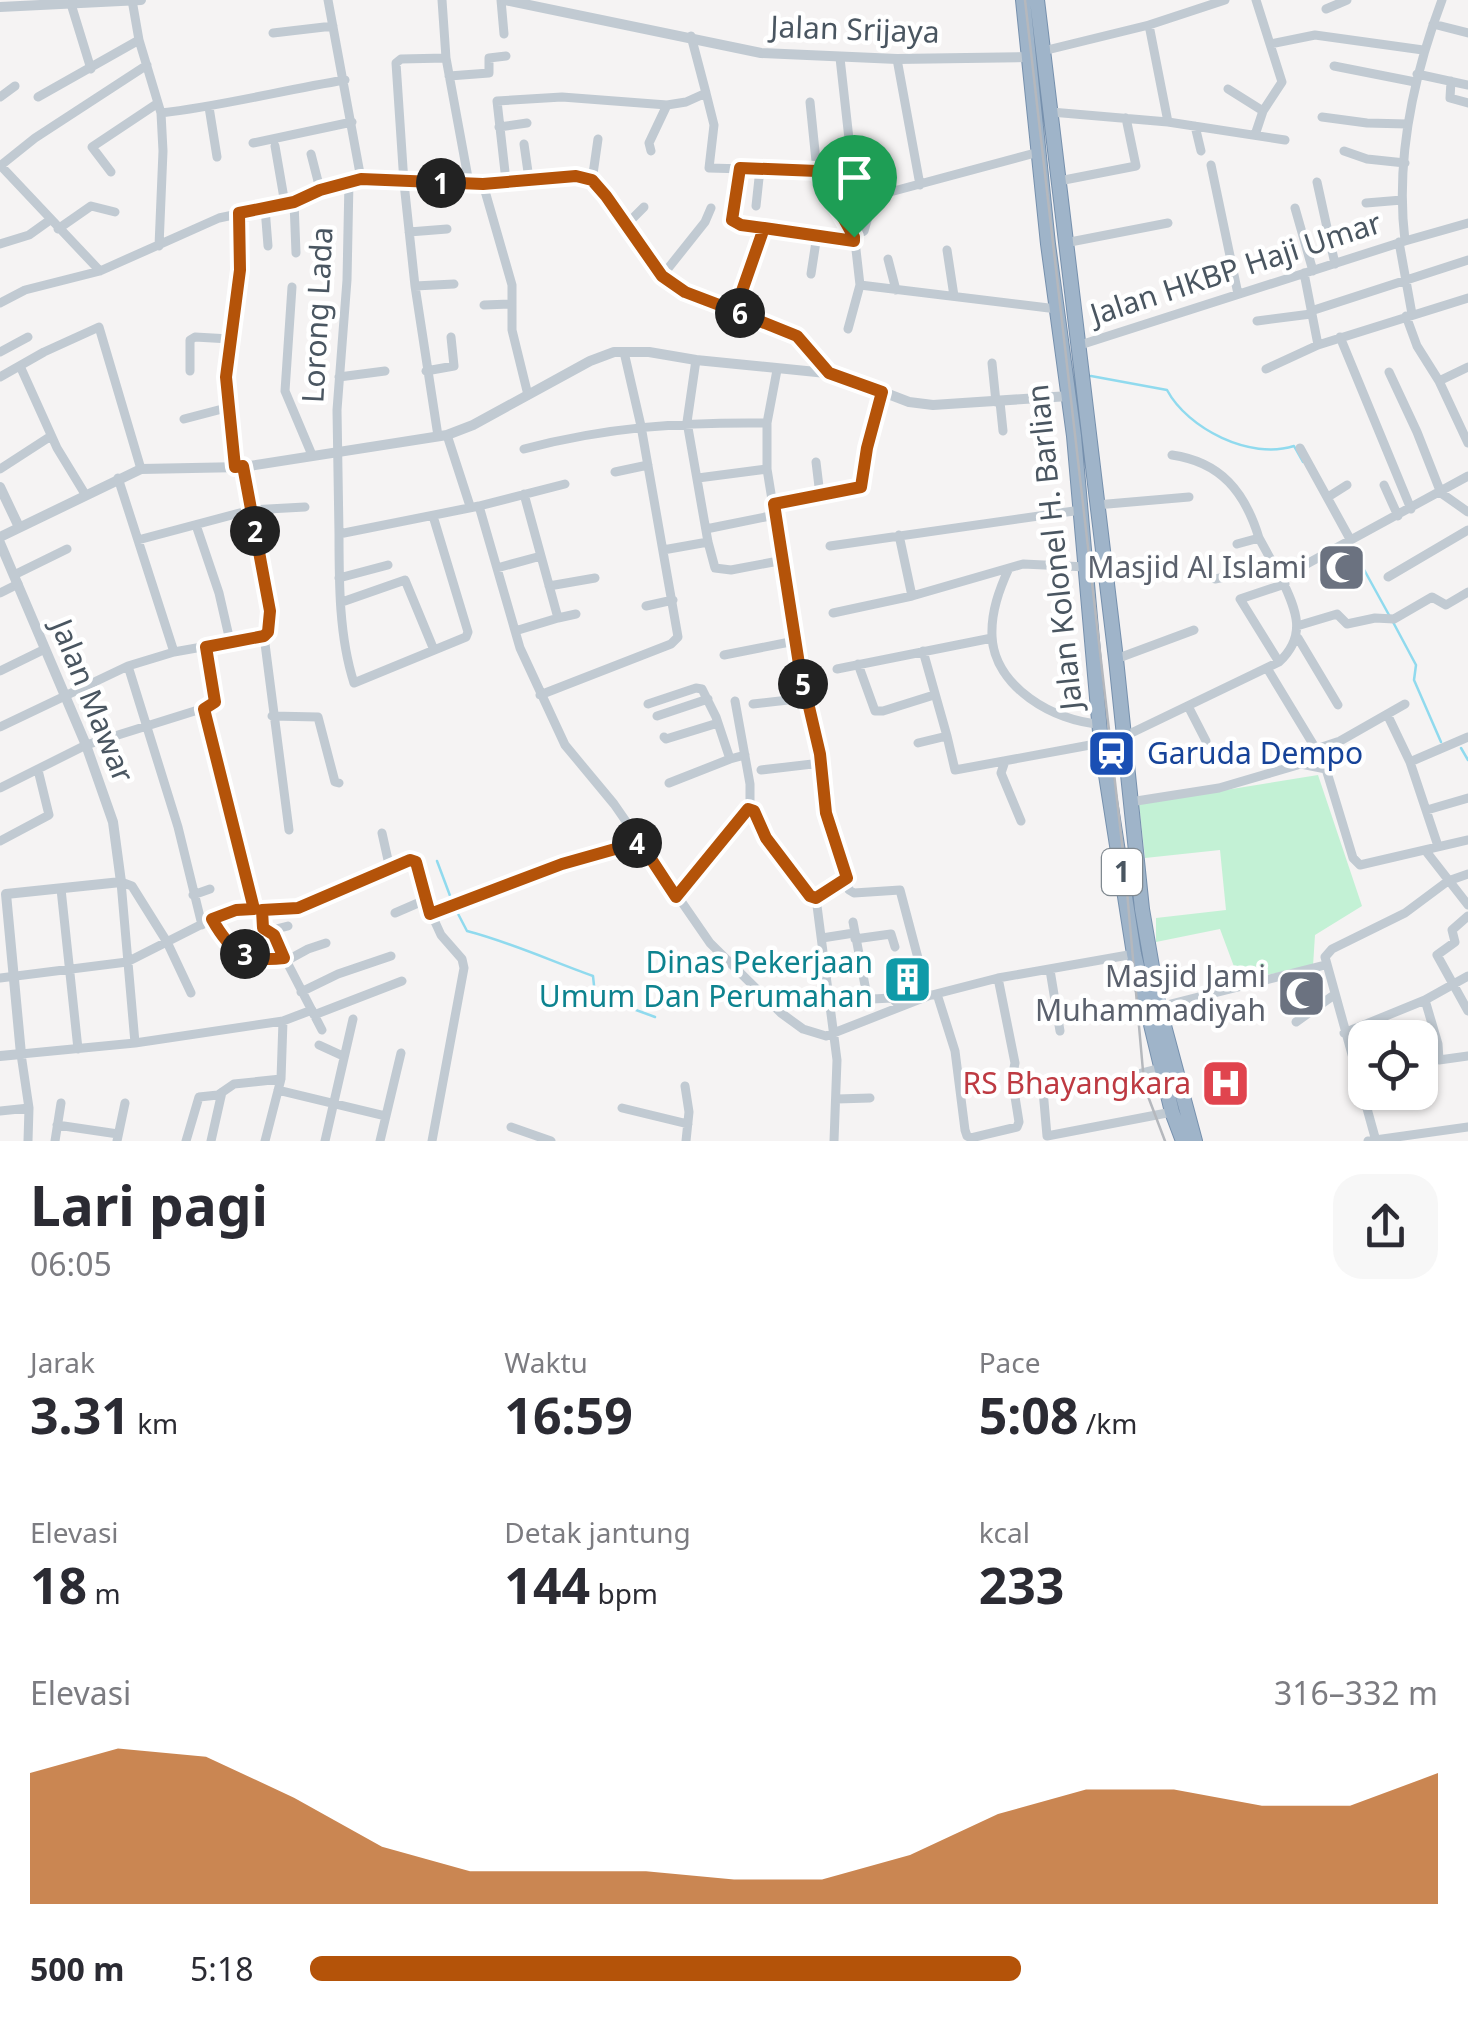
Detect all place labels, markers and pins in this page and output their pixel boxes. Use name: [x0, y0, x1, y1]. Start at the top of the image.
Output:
pin: [812, 135, 897, 238]
pin: 1: [416, 158, 466, 208]
pin: 6: [715, 288, 765, 338]
pin: 2: [230, 506, 280, 556]
mosque icon: Masjid Al Islami: [1316, 542, 1368, 594]
place label: Masjid Al Islami: [1087, 546, 1307, 587]
pin: 5: [778, 659, 828, 709]
station icon: Garuda Dempo: [1086, 728, 1138, 780]
place label: Garuda Dempo: [1147, 732, 1363, 773]
pin: 4: [612, 818, 662, 868]
pin: 3: [220, 929, 270, 979]
place label: Dinas Pekerjaan Umum Dan Perumahan: [539, 941, 873, 1016]
building icon: Dinas Pekerjaan Umum Dan Perumahan: [882, 954, 934, 1006]
place label: Masjid Jami Muhammadiyah: [1035, 955, 1266, 1030]
mosque icon: Masjid Jami Muhammadiyah: [1275, 968, 1327, 1020]
hospital icon: RS Bhayangkara: [1200, 1058, 1252, 1110]
place label: RS Bhayangkara: [963, 1062, 1191, 1103]

